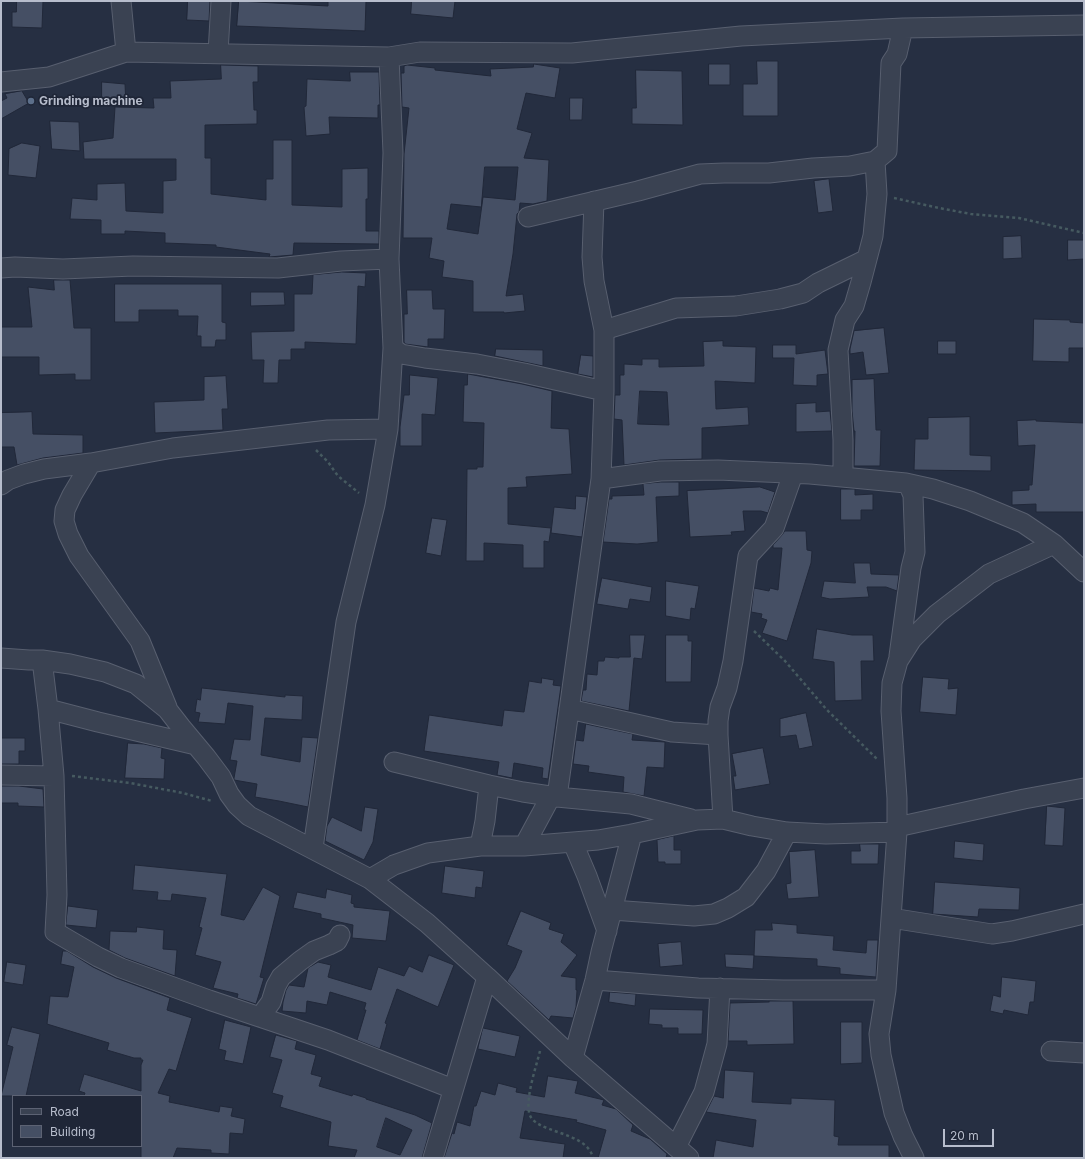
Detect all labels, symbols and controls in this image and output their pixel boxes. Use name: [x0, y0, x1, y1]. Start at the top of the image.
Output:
place label: Grinding machine: [39, 94, 143, 108]
marker: Grinding machine: [26, 96, 36, 106]
legend: [12, 1095, 142, 1147]
text: Road: [50, 1104, 79, 1119]
scale bar: [945, 1121, 996, 1147]
text: Building: [50, 1124, 95, 1139]
text: 20 m: [950, 1128, 979, 1143]

